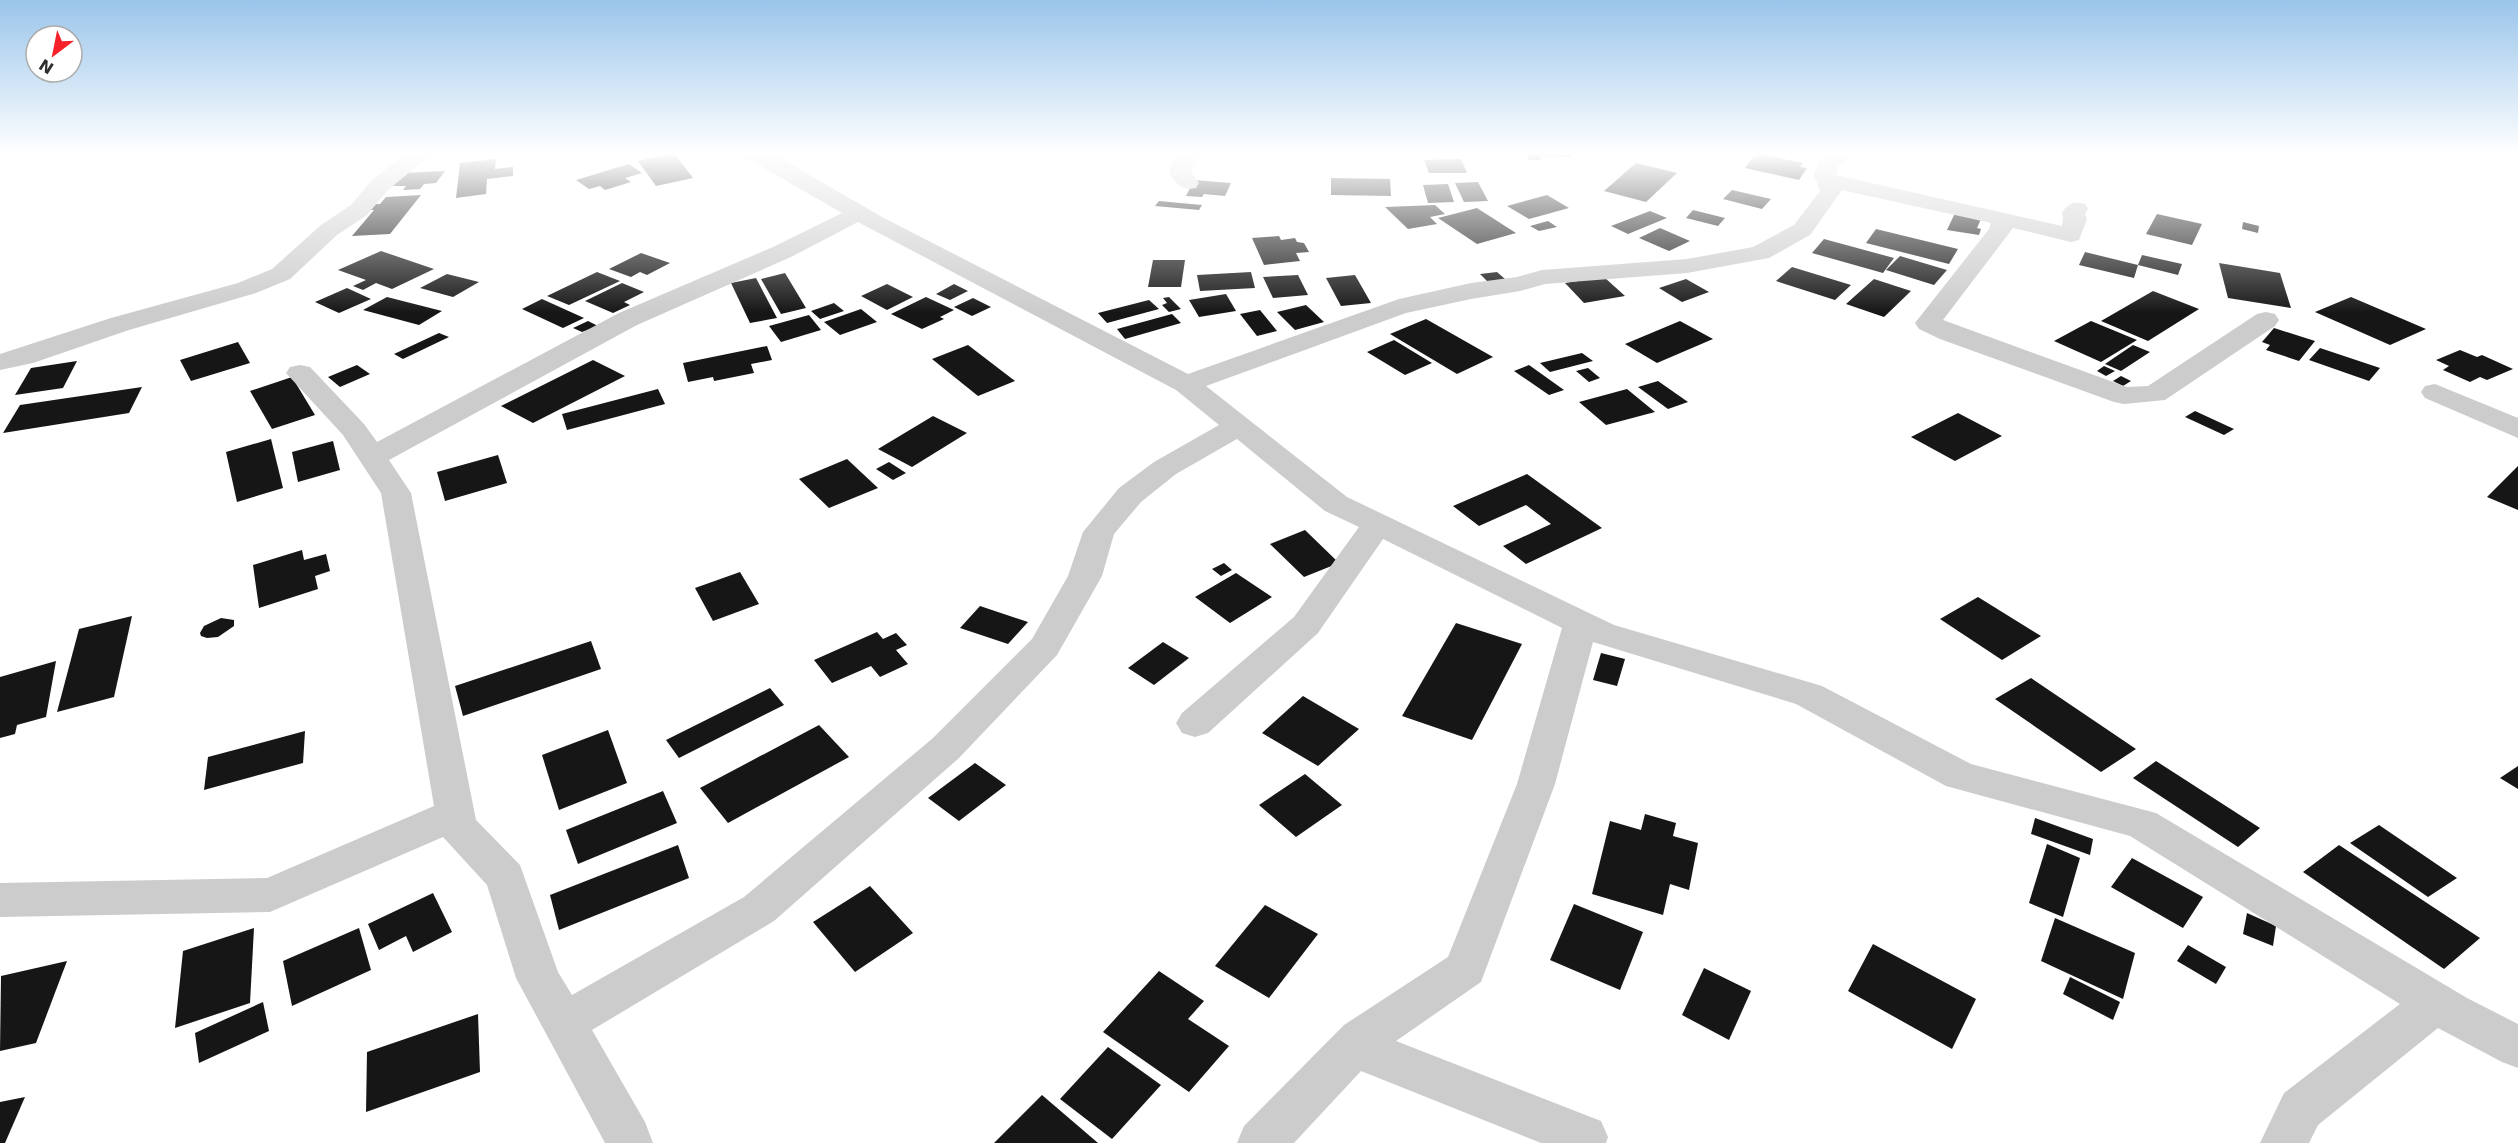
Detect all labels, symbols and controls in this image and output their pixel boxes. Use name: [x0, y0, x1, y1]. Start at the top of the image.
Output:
north arrow: [24, 24, 84, 84]
text: N: [36, 55, 57, 78]

